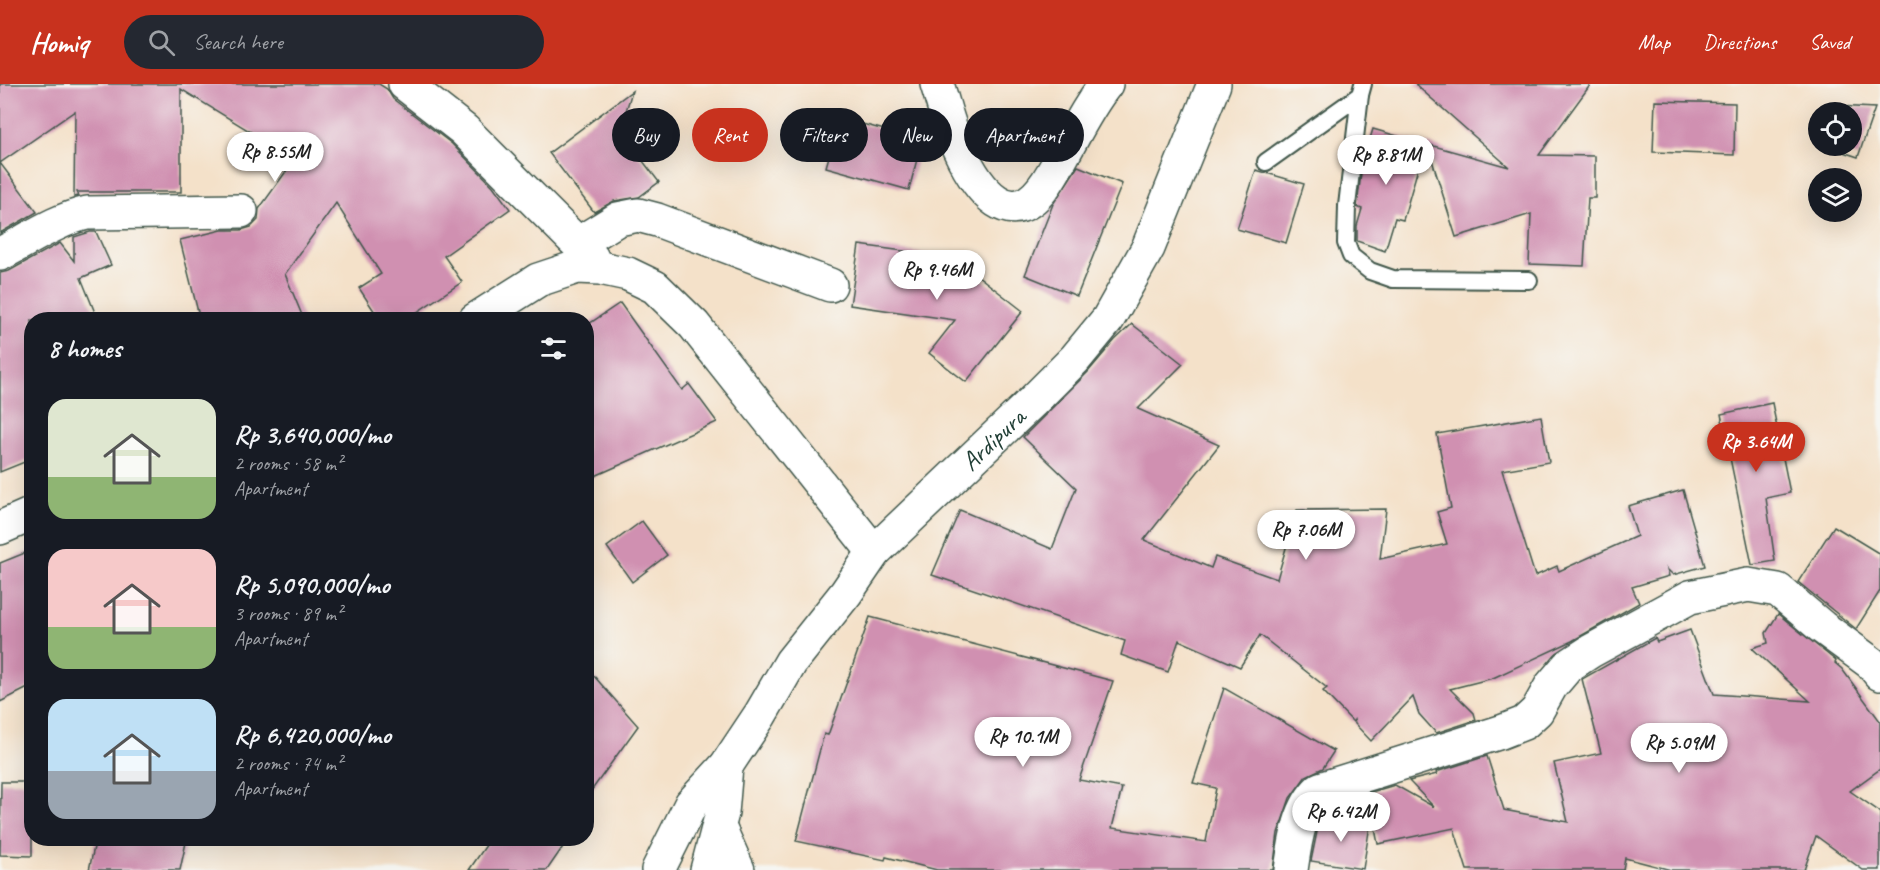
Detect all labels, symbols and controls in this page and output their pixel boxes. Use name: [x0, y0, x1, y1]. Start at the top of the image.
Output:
search box: [124, 15, 544, 69]
text: Homiq: [30, 25, 88, 60]
icon: search: [145, 26, 178, 59]
text: Search here: [193, 28, 283, 56]
text: Map: [1638, 29, 1670, 55]
text: Directions: [1703, 29, 1776, 55]
text: Saved: [1809, 29, 1850, 55]
map controls: [1808, 102, 1862, 222]
button: locate: [1808, 102, 1862, 156]
chip: Buy: [612, 108, 680, 162]
chip: Rent: [692, 108, 768, 162]
chip: Filters: [780, 108, 868, 162]
chip: New: [880, 108, 952, 162]
chip: Apartment: [964, 108, 1084, 162]
pin: Rp 8.55M: [213, 132, 337, 183]
pin: Rp 8.81M: [1324, 135, 1448, 186]
text: Rp 8.55M: [241, 139, 309, 164]
text: Rp 8.81M: [1351, 142, 1421, 167]
button: layers: [1808, 168, 1862, 222]
pin: Rp 9.46M: [875, 250, 999, 301]
text: Rp 9.46M: [902, 257, 972, 282]
text: 8 homes: [48, 332, 121, 365]
icon: filters: [537, 332, 570, 365]
street label: Ardipura: [954, 399, 1034, 478]
text: Rp 3,640,000/mo: [234, 418, 391, 451]
pin: Rp 3.64M: [1694, 422, 1818, 473]
icon: home: [96, 423, 168, 495]
text: Rp 3.64M: [1721, 429, 1791, 454]
text: 2 rooms · 58 m²: [234, 451, 342, 476]
text: Apartment: [234, 476, 307, 501]
pin: Rp 7.06M: [1244, 510, 1368, 561]
text: Rp 7.06M: [1271, 517, 1341, 542]
text: Rp 5,090,000/mo: [234, 568, 390, 601]
icon: home: [96, 573, 168, 645]
text: 3 rooms · 89 m²: [234, 601, 342, 626]
text: Apartment: [234, 626, 307, 651]
pin: Rp 10.1M: [961, 717, 1085, 768]
text: Rp 6,420,000/mo: [234, 718, 391, 751]
icon: home: [96, 723, 168, 795]
pin: Rp 5.09M: [1617, 723, 1741, 774]
text: Rp 10.1M: [988, 724, 1058, 749]
text: Rp 5.09M: [1645, 730, 1713, 755]
text: 2 rooms · 74 m²: [234, 751, 342, 776]
text: Apartment: [234, 776, 307, 801]
pin: Rp 6.42M: [1279, 792, 1403, 843]
text: Rp 6.42M: [1306, 799, 1376, 824]

